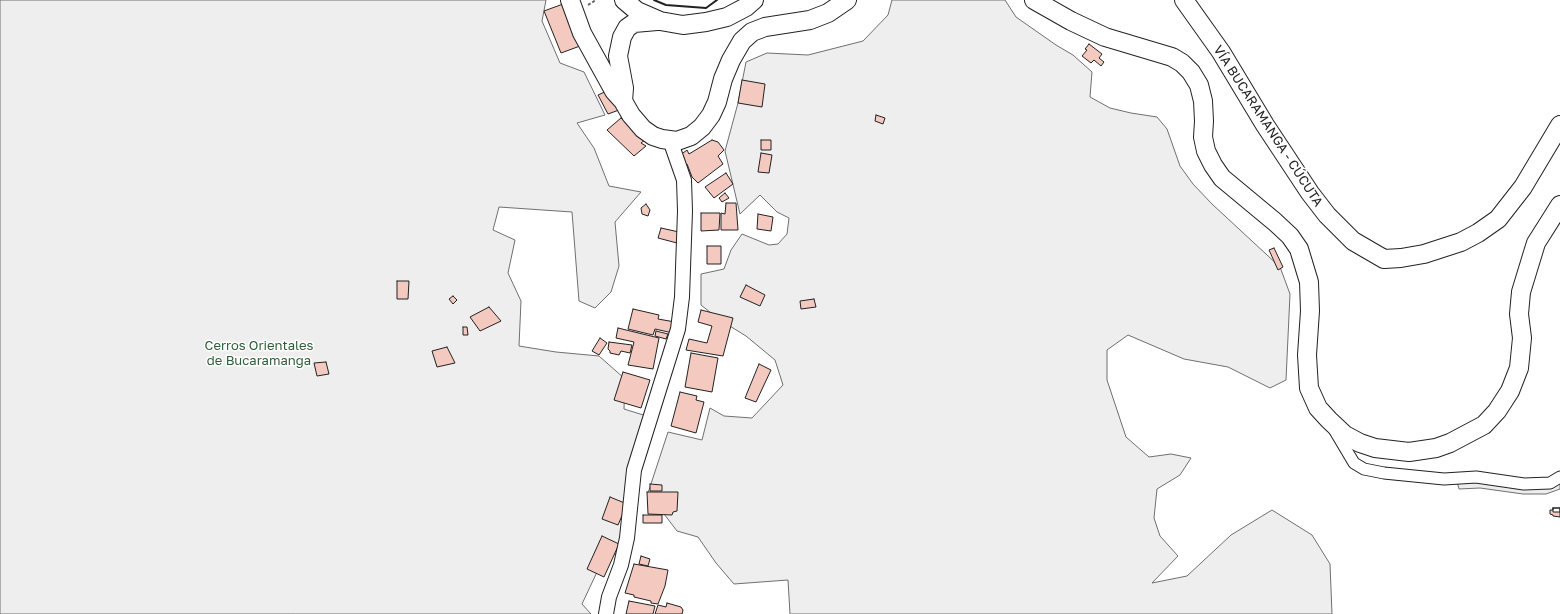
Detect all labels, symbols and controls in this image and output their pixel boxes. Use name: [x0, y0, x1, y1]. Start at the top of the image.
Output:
street label: VÍA BUCARAMANGA - CÚCUTA: [1210, 42, 1326, 210]
park label: Cerros Orientales de Bucaramanga: [205, 338, 313, 369]

